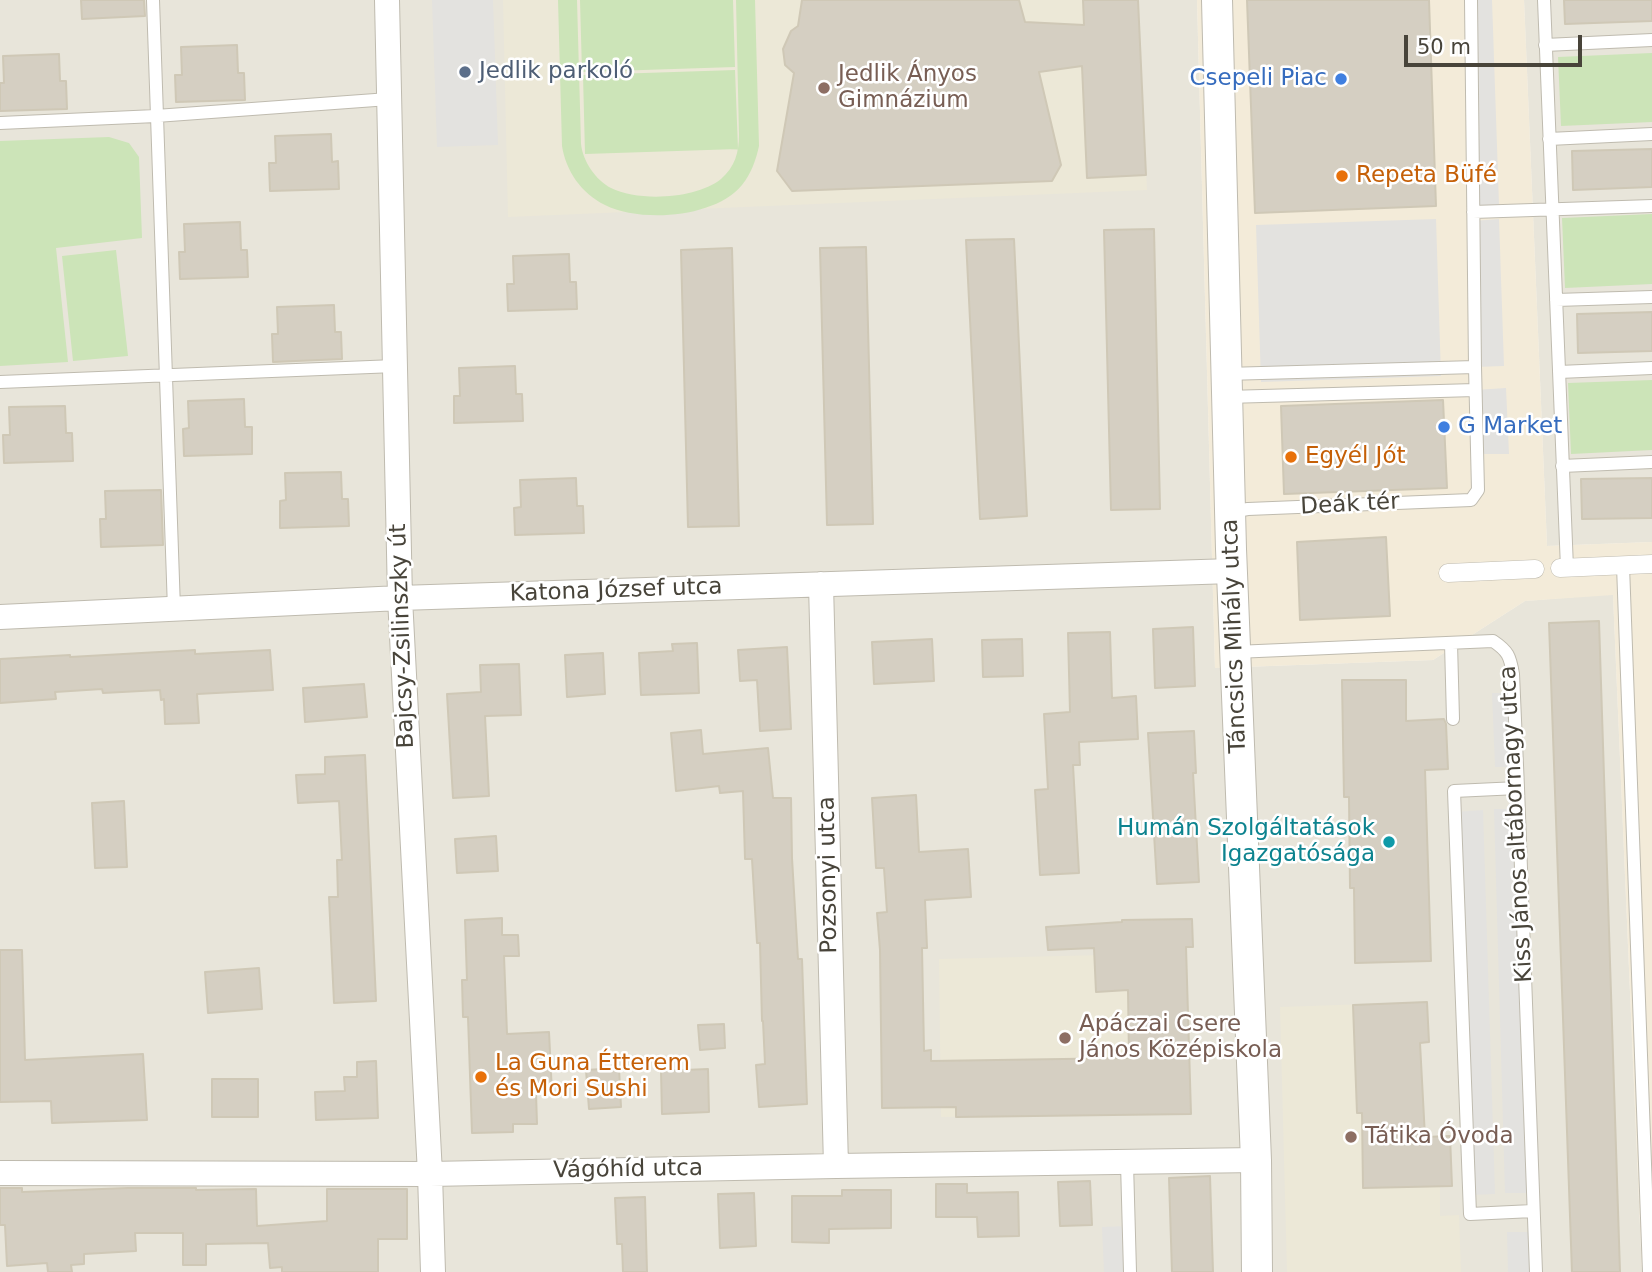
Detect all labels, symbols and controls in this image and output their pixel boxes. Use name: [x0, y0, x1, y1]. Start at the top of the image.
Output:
scale bar: [1407, 21, 1586, 65]
text: 50 m: [1417, 35, 1471, 59]
place label: Jedlik parkoló: [479, 58, 633, 86]
place label: Jedlik Ányos Gimnázium: [838, 61, 977, 115]
marker: Jedlik parkoló: [457, 64, 473, 80]
place label: Csepeli Piac: [1189, 65, 1327, 93]
marker: Csepeli Piac: [1333, 71, 1349, 87]
marker: Jedlik Ányos Gimnázium: [816, 80, 832, 96]
place label: Repeta Büfé: [1356, 162, 1497, 190]
marker: Repeta Büfé: [1334, 168, 1350, 184]
place label: G Market: [1458, 413, 1562, 441]
marker: G Market: [1436, 419, 1452, 435]
place label: Egyél Jót: [1305, 443, 1405, 471]
marker: Egyél Jót: [1283, 449, 1299, 465]
street label: Deák tér: [1300, 489, 1400, 521]
street label: Táncsics Mihály utca: [1217, 518, 1253, 754]
street label: Bajcsy-Zsilinszky út: [385, 523, 421, 749]
street label: Katona József utca: [509, 573, 723, 609]
street label: Kiss János altábornagy utca: [1495, 665, 1539, 983]
street label: Pozsonyi utca: [814, 796, 844, 954]
place label: Humán Szolgáltatások Igazgatósága: [1117, 815, 1375, 869]
marker: Humán Szolgáltatások Igazgatósága: [1381, 834, 1397, 850]
place label: Apáczai Csere János Középiskola: [1079, 1011, 1282, 1065]
marker: Apáczai Csere János Középiskola: [1057, 1030, 1073, 1046]
place label: La Guna Étterem és Mori Sushi: [495, 1050, 690, 1104]
marker: La Guna Étterem és Mori Sushi: [473, 1069, 489, 1085]
place label: Tátika Óvoda: [1365, 1123, 1514, 1151]
marker: Tátika Óvoda: [1343, 1129, 1359, 1145]
street label: Vágóhíd utca: [553, 1155, 703, 1185]

